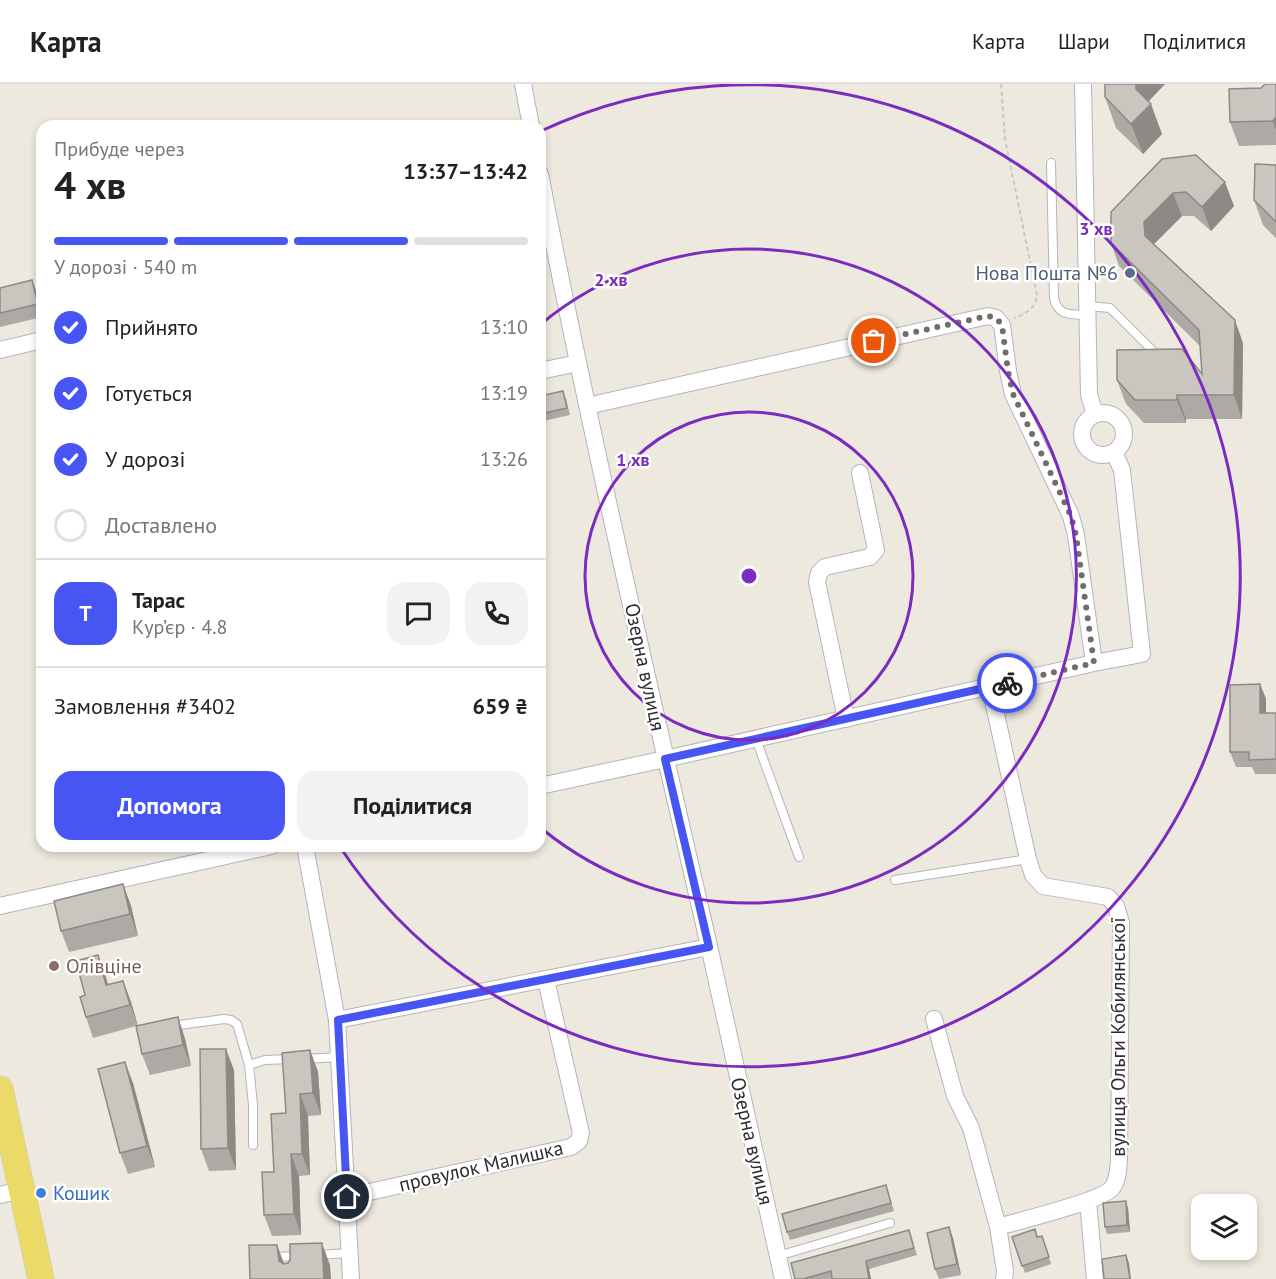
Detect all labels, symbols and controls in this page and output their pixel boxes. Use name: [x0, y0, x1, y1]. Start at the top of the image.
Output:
text: Карта: [30, 23, 102, 60]
text: Карта: [972, 28, 1025, 55]
text: Шари: [1058, 28, 1110, 55]
text: Поділитися: [1143, 28, 1246, 55]
text: Прибуде через: [54, 136, 185, 162]
text: 13:37–13:42: [403, 157, 528, 185]
text: 4 хв: [54, 159, 126, 210]
text: 3 хв: [1079, 217, 1113, 240]
text: У дорозі · 540 m: [54, 254, 197, 280]
place label: Нова Пошта №6: [975, 260, 1118, 286]
marker: Нова Пошта №6: [1123, 266, 1137, 280]
text: 2 хв: [594, 268, 628, 291]
icon: check: [54, 311, 87, 344]
text: Прийнято: [105, 313, 198, 341]
text: 13:10: [480, 314, 528, 340]
pin: [848, 315, 899, 366]
icon: bag: [857, 324, 890, 357]
icon: check: [54, 377, 87, 410]
text: Готується: [105, 379, 192, 407]
text: 13:19: [480, 380, 528, 406]
icon: check: [54, 443, 87, 476]
text: У дорозі: [105, 445, 185, 473]
text: 13:26: [480, 446, 528, 472]
text: 1 хв: [616, 448, 650, 471]
text: Доставлено: [105, 511, 217, 539]
centre of rings: [739, 566, 759, 586]
button: chat: [387, 582, 450, 645]
button: phone: [465, 582, 528, 645]
text: Тарас: [132, 586, 185, 614]
text: Т: [79, 599, 92, 627]
street label: Озерна вулиця: [619, 601, 671, 733]
text: Кур’єр · 4.8: [132, 614, 227, 640]
courier: [977, 653, 1037, 713]
icon: bike: [991, 667, 1024, 700]
text: Замовлення #3402: [54, 692, 236, 720]
text: 659 ₴: [473, 692, 528, 720]
button: Допомога: [54, 771, 285, 840]
button: Поділитися: [297, 771, 528, 840]
street label: вулиця Ольги Кобилянської: [1105, 917, 1131, 1157]
place label: Олівціне: [66, 953, 142, 979]
marker: Олівціне: [47, 959, 61, 973]
street label: Озерна вулиця: [725, 1075, 779, 1207]
street label: провулок Малишка: [396, 1134, 566, 1198]
pin: [321, 1171, 372, 1222]
place label: Кошик: [53, 1180, 110, 1206]
icon: home: [330, 1180, 363, 1213]
marker: Кошик: [34, 1186, 48, 1200]
map controls: [1191, 1194, 1257, 1260]
button: layers: [1191, 1194, 1257, 1260]

